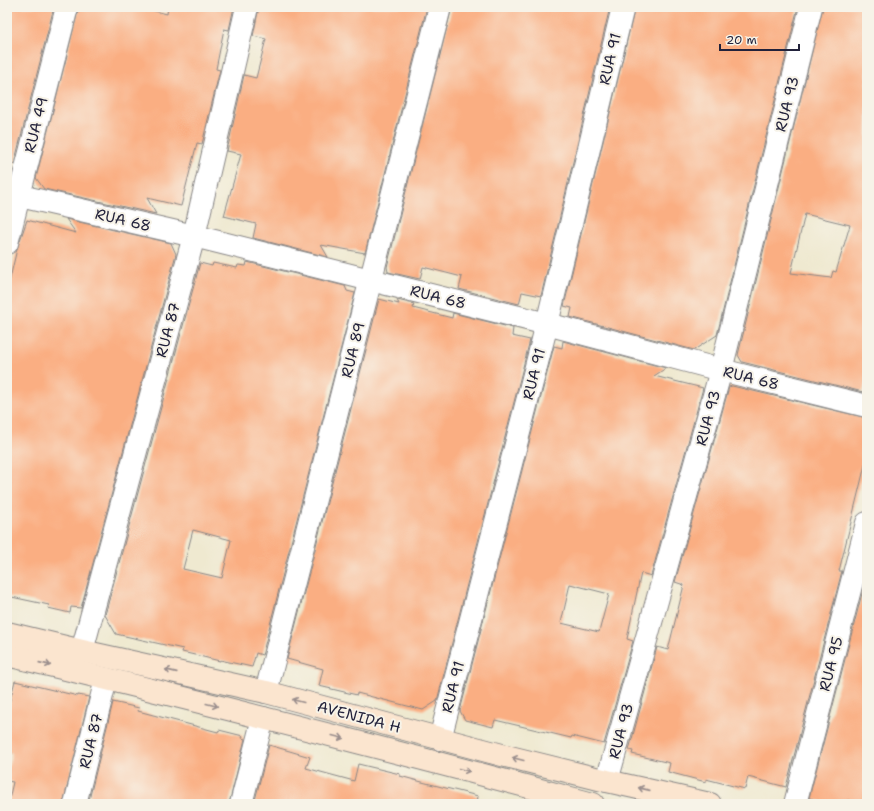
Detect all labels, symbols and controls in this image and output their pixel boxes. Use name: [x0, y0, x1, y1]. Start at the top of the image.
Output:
scale bar: [720, 26, 799, 52]
street label: RUA 91: [594, 31, 626, 87]
text: 20 m: [726, 32, 757, 48]
street label: RUA 93: [770, 74, 804, 134]
street label: RUA 49: [19, 95, 53, 155]
street label: RUA 68: [93, 204, 153, 236]
street label: RUA 68: [408, 280, 468, 314]
street label: RUA 87: [151, 300, 185, 360]
street label: RUA 89: [336, 320, 370, 380]
street label: RUA 91: [518, 346, 550, 402]
street label: RUA 68: [721, 361, 781, 395]
street label: RUA 93: [691, 388, 725, 448]
street label: RUA 95: [815, 634, 847, 694]
street label: RUA 91: [437, 659, 469, 715]
one-way arrow: [38, 661, 51, 668]
one-way arrow: [165, 667, 178, 675]
street label: AVENIDA H: [315, 696, 403, 738]
one-way arrow: [291, 697, 304, 704]
street label: RUA 93: [604, 701, 638, 761]
one-way arrow: [205, 702, 218, 710]
street label: RUA 87: [74, 711, 108, 771]
one-way arrow: [331, 734, 344, 742]
one-way arrow: [512, 754, 525, 762]
one-way arrow: [457, 767, 470, 774]
one-way arrow: [638, 785, 651, 793]

